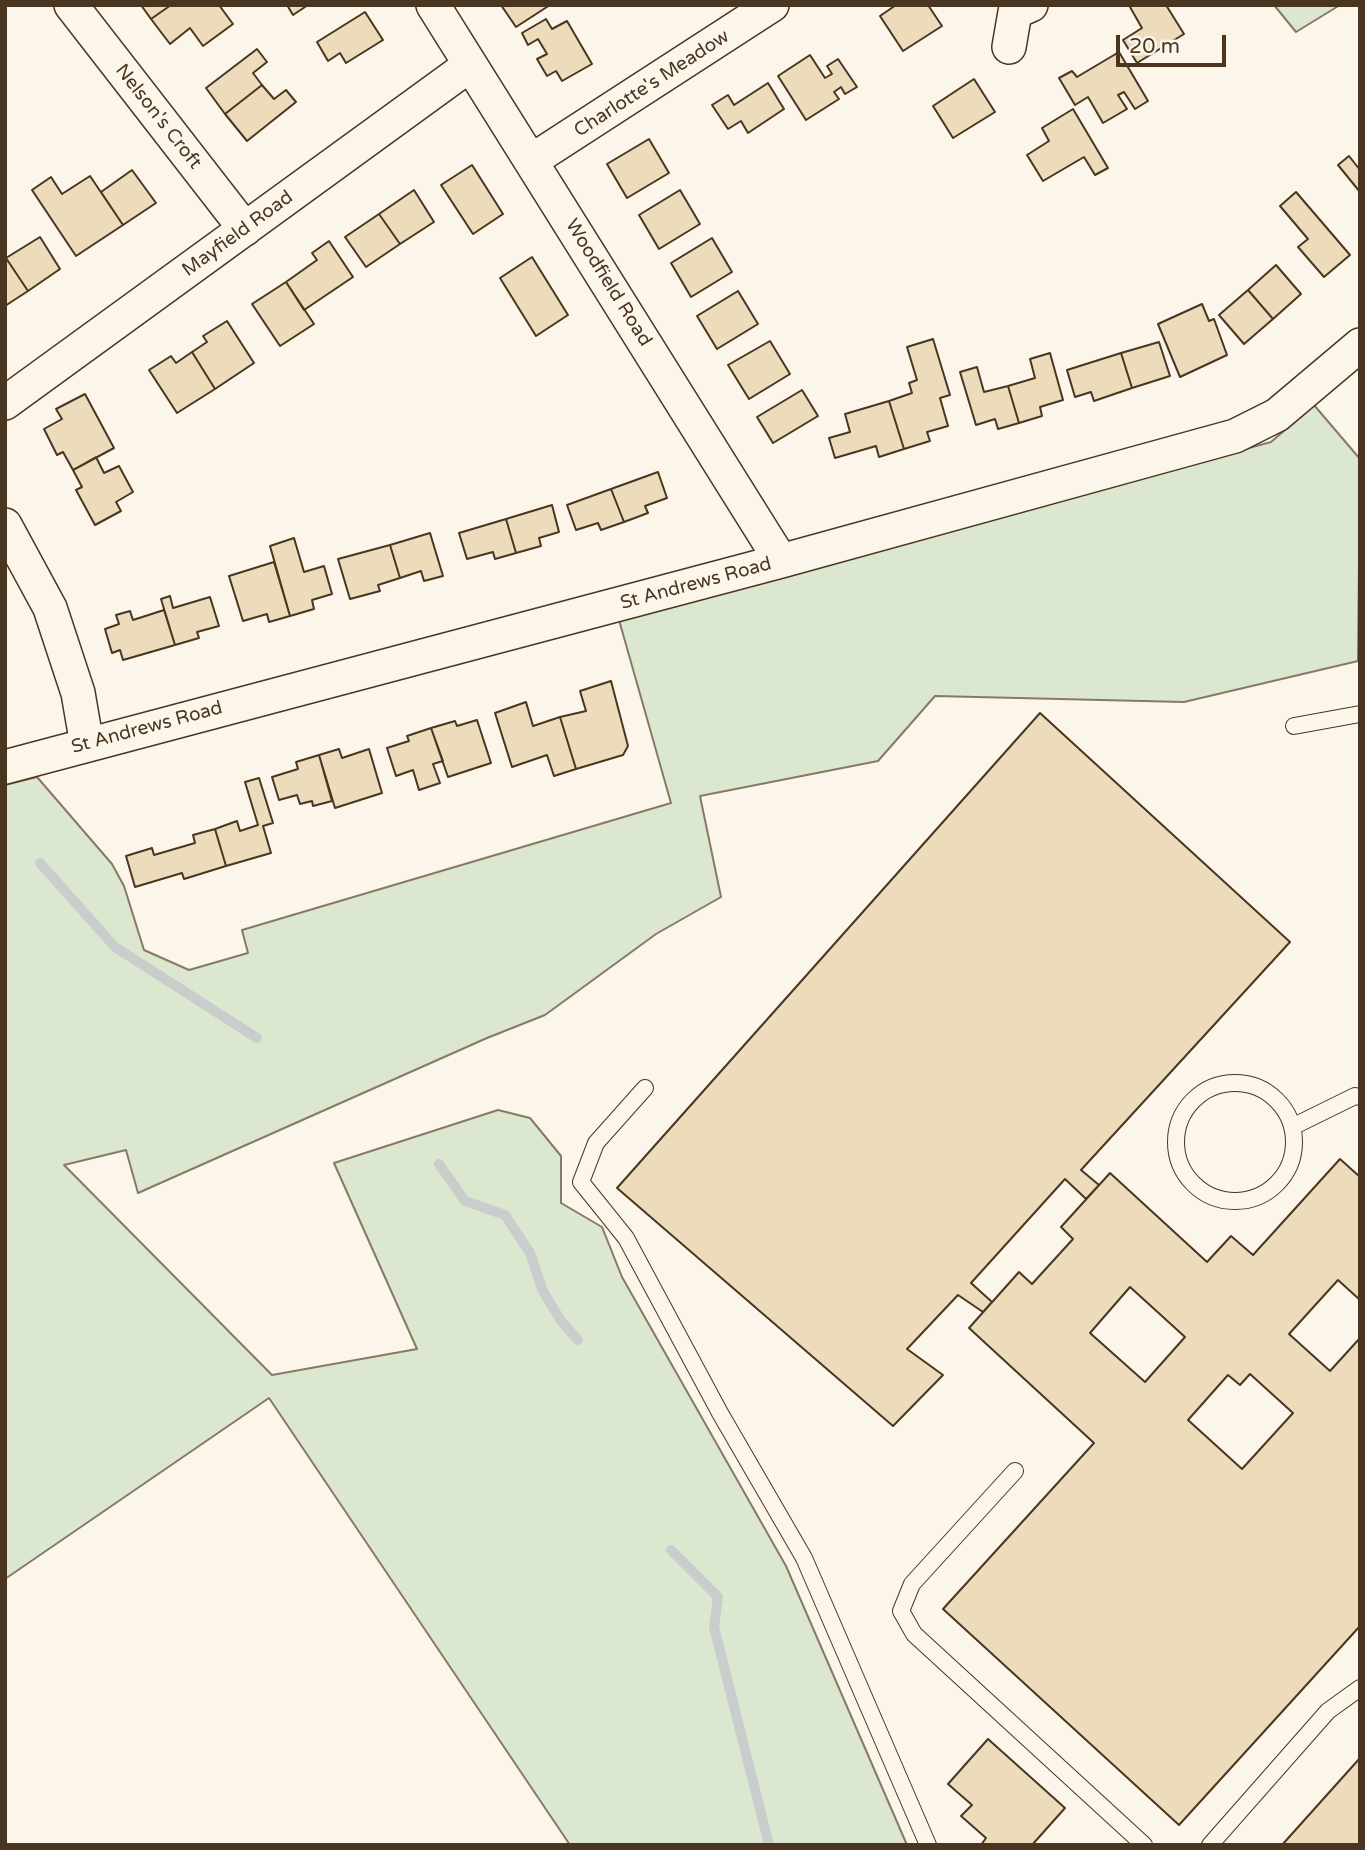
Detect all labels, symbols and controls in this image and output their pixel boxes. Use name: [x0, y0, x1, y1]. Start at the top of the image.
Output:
scale bar: [1120, 21, 1230, 65]
street label: Charlotte's Meadow: [570, 25, 734, 143]
text: 20 m: [1129, 34, 1180, 59]
street label: Nelson's Croft: [110, 60, 206, 174]
street label: Mayfield Road: [178, 186, 298, 282]
street label: Woodfield Road: [560, 215, 656, 351]
street label: St Andrews Road: [618, 553, 774, 615]
street label: St Andrews Road: [69, 697, 225, 759]

